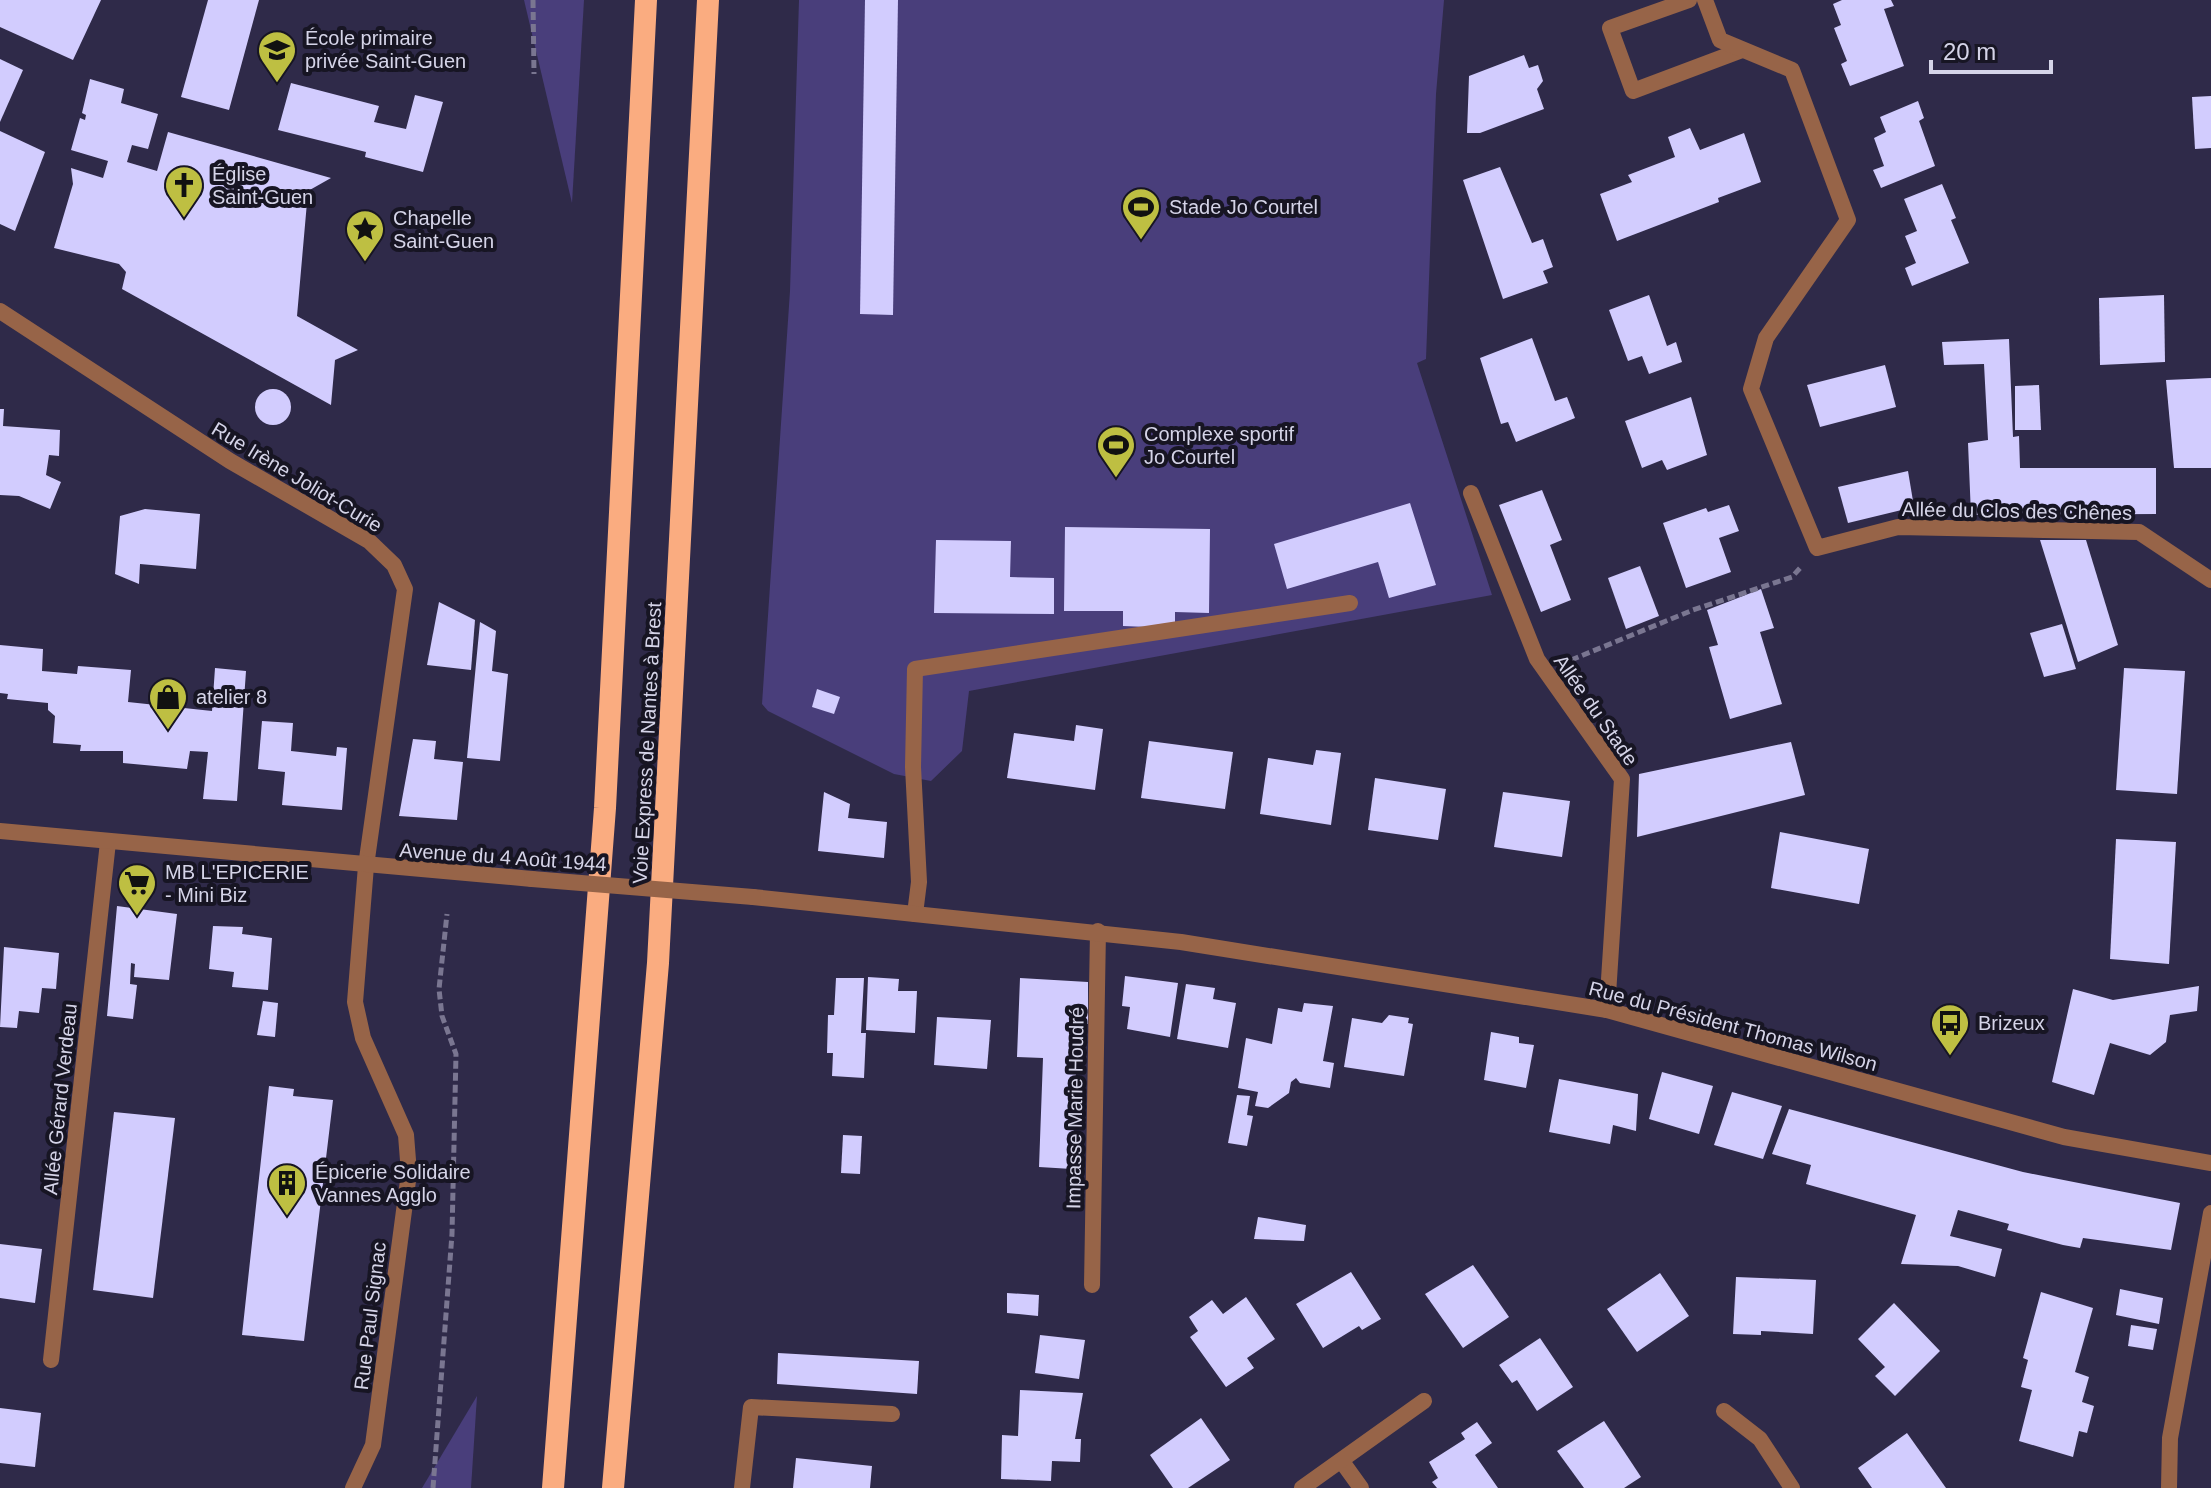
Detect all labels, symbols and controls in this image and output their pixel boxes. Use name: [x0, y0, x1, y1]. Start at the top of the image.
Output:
scale bar: [1931, 24, 2051, 74]
place label: École primaire privée Saint-Guen: [305, 27, 466, 72]
school or university icon: École primaire privée Saint-Guen: [256, 29, 298, 84]
text: 20 m: [1943, 38, 1996, 65]
place label: Église Saint-Guen: [212, 163, 313, 208]
church icon: Église Saint-Guen: [163, 164, 205, 219]
sports icon: Stade Jo Courtel: [1120, 186, 1162, 241]
place label: Stade Jo Courtel: [1169, 196, 1318, 218]
place label: Chapelle Saint-Guen: [393, 207, 494, 252]
place icon: Chapelle Saint-Guen: [344, 208, 386, 263]
street label: Rue Irène Joliot-Curie: [208, 417, 386, 537]
place label: Complexe sportif Jo Courtel: [1144, 423, 1295, 468]
sports icon: Complexe sportif Jo Courtel: [1095, 424, 1137, 479]
street label: Allée du Clos des Chênes: [1902, 498, 2132, 524]
street label: Voie Express de Nantes à Brest: [629, 601, 665, 885]
street label: Allée du Stade: [1550, 650, 1642, 770]
shop icon: atelier 8: [147, 676, 189, 731]
place label: atelier 8: [196, 686, 267, 708]
street label: Avenue du 4 Août 1944: [399, 839, 607, 875]
place label: MB L'EPICERIE - Mini Biz: [165, 861, 309, 906]
supermarket icon: MB L'EPICERIE - Mini Biz: [116, 862, 158, 917]
street label: Rue du Président Thomas Wilson: [1586, 977, 1880, 1075]
street label: Allée Gérard Verdeau: [39, 1002, 81, 1196]
bus stop icon: Brizeux: [1929, 1002, 1971, 1057]
street label: Impasse Marie Houdré: [1062, 1007, 1088, 1209]
place label: Brizeux: [1978, 1012, 2045, 1034]
place label: Épicerie Solidaire Vannes Agglo: [315, 1161, 471, 1206]
building icon: Épicerie Solidaire Vannes Agglo: [266, 1162, 308, 1217]
street label: Rue Paul Signac: [350, 1241, 390, 1391]

